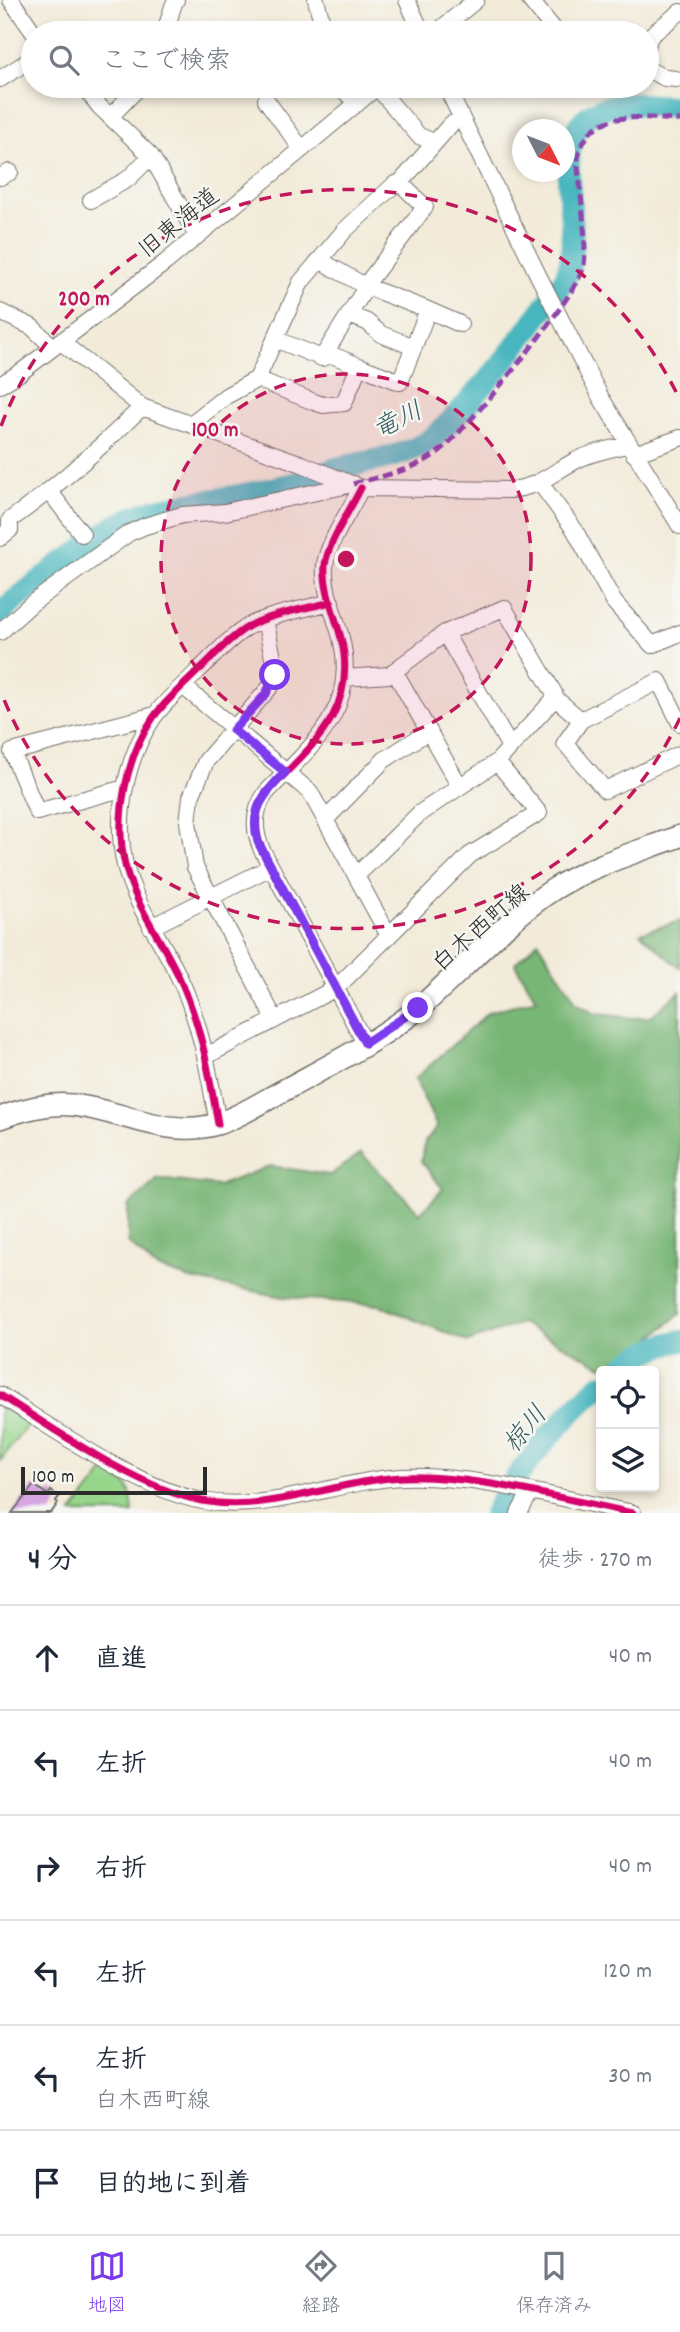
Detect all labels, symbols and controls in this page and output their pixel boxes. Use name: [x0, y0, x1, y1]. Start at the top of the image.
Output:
search box: [21, 21, 659, 98]
icon: search: [45, 41, 83, 79]
text: ここで検索: [101, 44, 231, 81]
north arrow: [512, 119, 575, 182]
street label: 旧東海道: [132, 181, 228, 268]
text: 200 m: [58, 286, 110, 316]
water label: 竜川: [367, 394, 430, 450]
text: 100 m: [192, 417, 238, 447]
centre of rings: [334, 547, 358, 571]
route start: [259, 659, 290, 690]
street label: 白木西町線: [426, 877, 538, 981]
route end: [402, 992, 433, 1023]
map controls: [596, 1366, 659, 1492]
button: locate: [596, 1366, 659, 1429]
water label: 椋川: [496, 1398, 558, 1462]
button: layers: [596, 1429, 659, 1492]
scale bar: [21, 1464, 206, 1496]
text: 100 m: [32, 1465, 74, 1492]
text: 4 分: [28, 1541, 77, 1584]
text: 徒歩 · 270 m: [538, 1545, 652, 1578]
icon: ahead: [28, 1639, 66, 1677]
text: 40 m: [609, 1641, 652, 1674]
text: 直進: [95, 1642, 147, 1679]
icon: left: [28, 1744, 66, 1782]
text: 40 m: [609, 1746, 652, 1779]
text: 左折: [95, 1747, 147, 1784]
icon: right: [28, 1849, 66, 1887]
text: 40 m: [609, 1851, 652, 1884]
text: 右折: [95, 1852, 147, 1889]
icon: left: [28, 1954, 66, 1992]
text: 120 m: [603, 1956, 652, 1989]
text: 左折: [95, 1957, 147, 1994]
text: 左折: [95, 2043, 147, 2080]
icon: left: [28, 2059, 66, 2097]
text: 30 m: [608, 2061, 652, 2094]
text: 白木西町線: [95, 2086, 210, 2119]
icon: arrive: [28, 2164, 66, 2202]
text: 目的地に到着: [95, 2167, 251, 2204]
tab: 地図: [88, 2247, 126, 2321]
tab: 経路: [302, 2247, 340, 2321]
tab: 保存済み: [516, 2247, 592, 2321]

